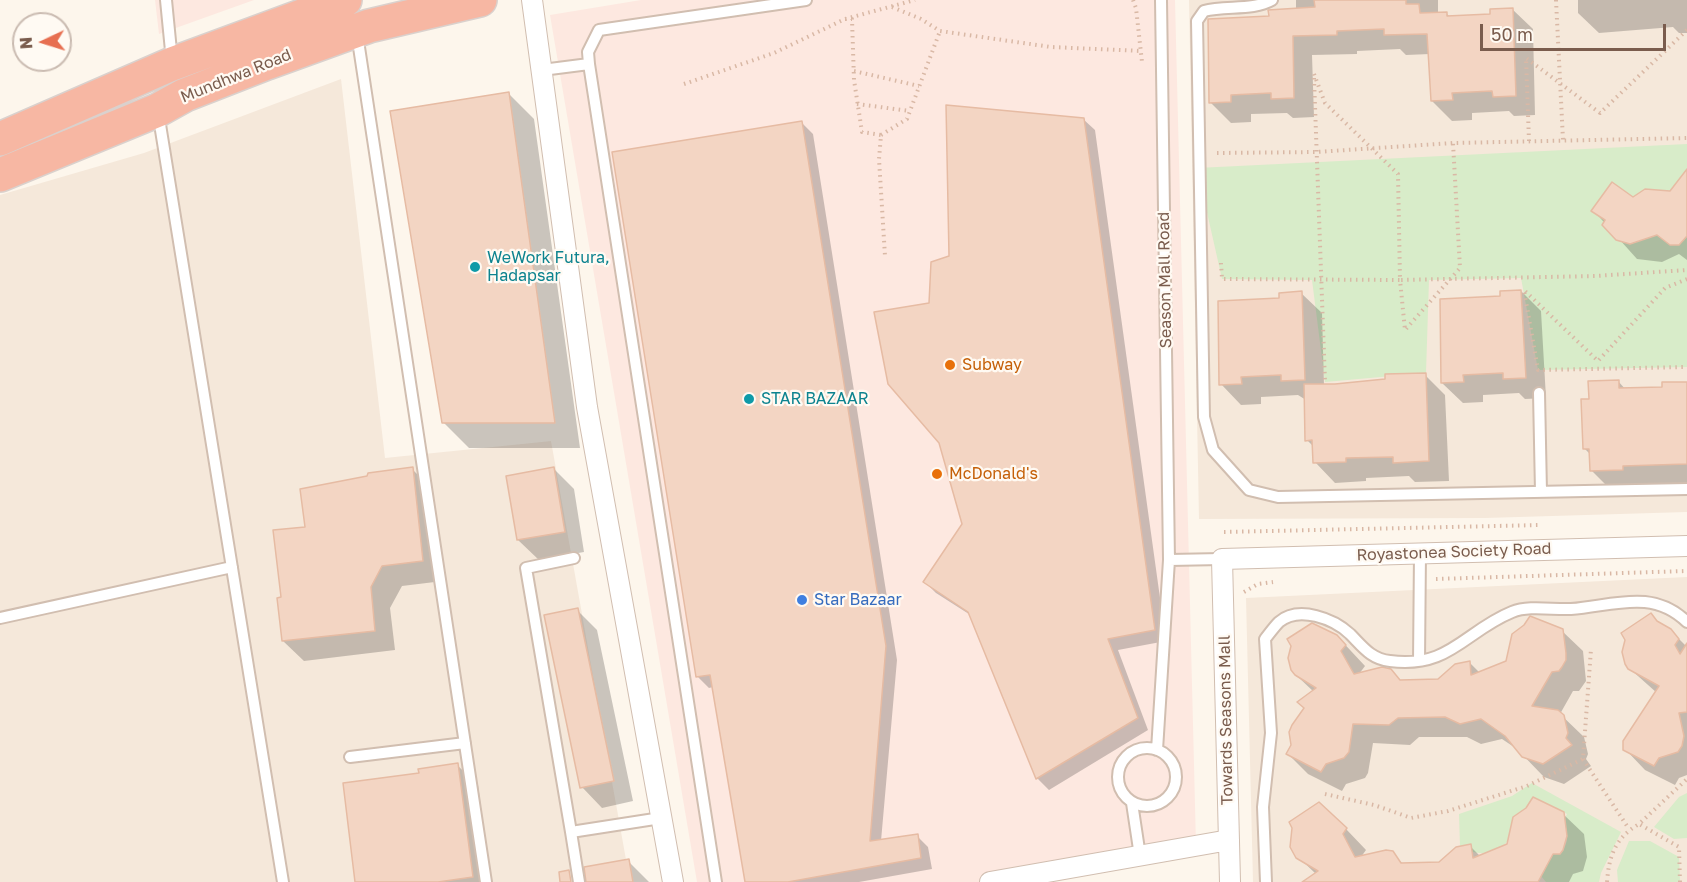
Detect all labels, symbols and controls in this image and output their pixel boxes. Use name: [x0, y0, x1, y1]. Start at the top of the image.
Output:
north arrow: [12, 12, 72, 72]
scale bar: [1483, 12, 1669, 50]
text: 50 m: [1491, 23, 1533, 45]
text: N: [16, 36, 36, 50]
street label: Mundhwa Road: [178, 45, 294, 107]
street label: Season Mall Road: [1154, 211, 1176, 349]
place label: WeWork Futura, Hadapsar: [487, 248, 610, 286]
marker: WeWork Futura, Hadapsar: [468, 260, 482, 274]
place label: Subway: [962, 355, 1022, 375]
marker: Subway: [943, 358, 957, 372]
place label: STAR BAZAAR: [761, 389, 869, 409]
marker: STAR BAZAAR: [742, 392, 756, 406]
place label: McDonald's: [949, 464, 1038, 484]
marker: McDonald's: [930, 467, 944, 481]
street label: Royastonea Society Road: [1356, 539, 1552, 565]
place label: Star Bazaar: [814, 590, 902, 610]
marker: Star Bazaar: [795, 593, 809, 607]
street label: Towards Seasons Mall: [1215, 635, 1237, 805]

